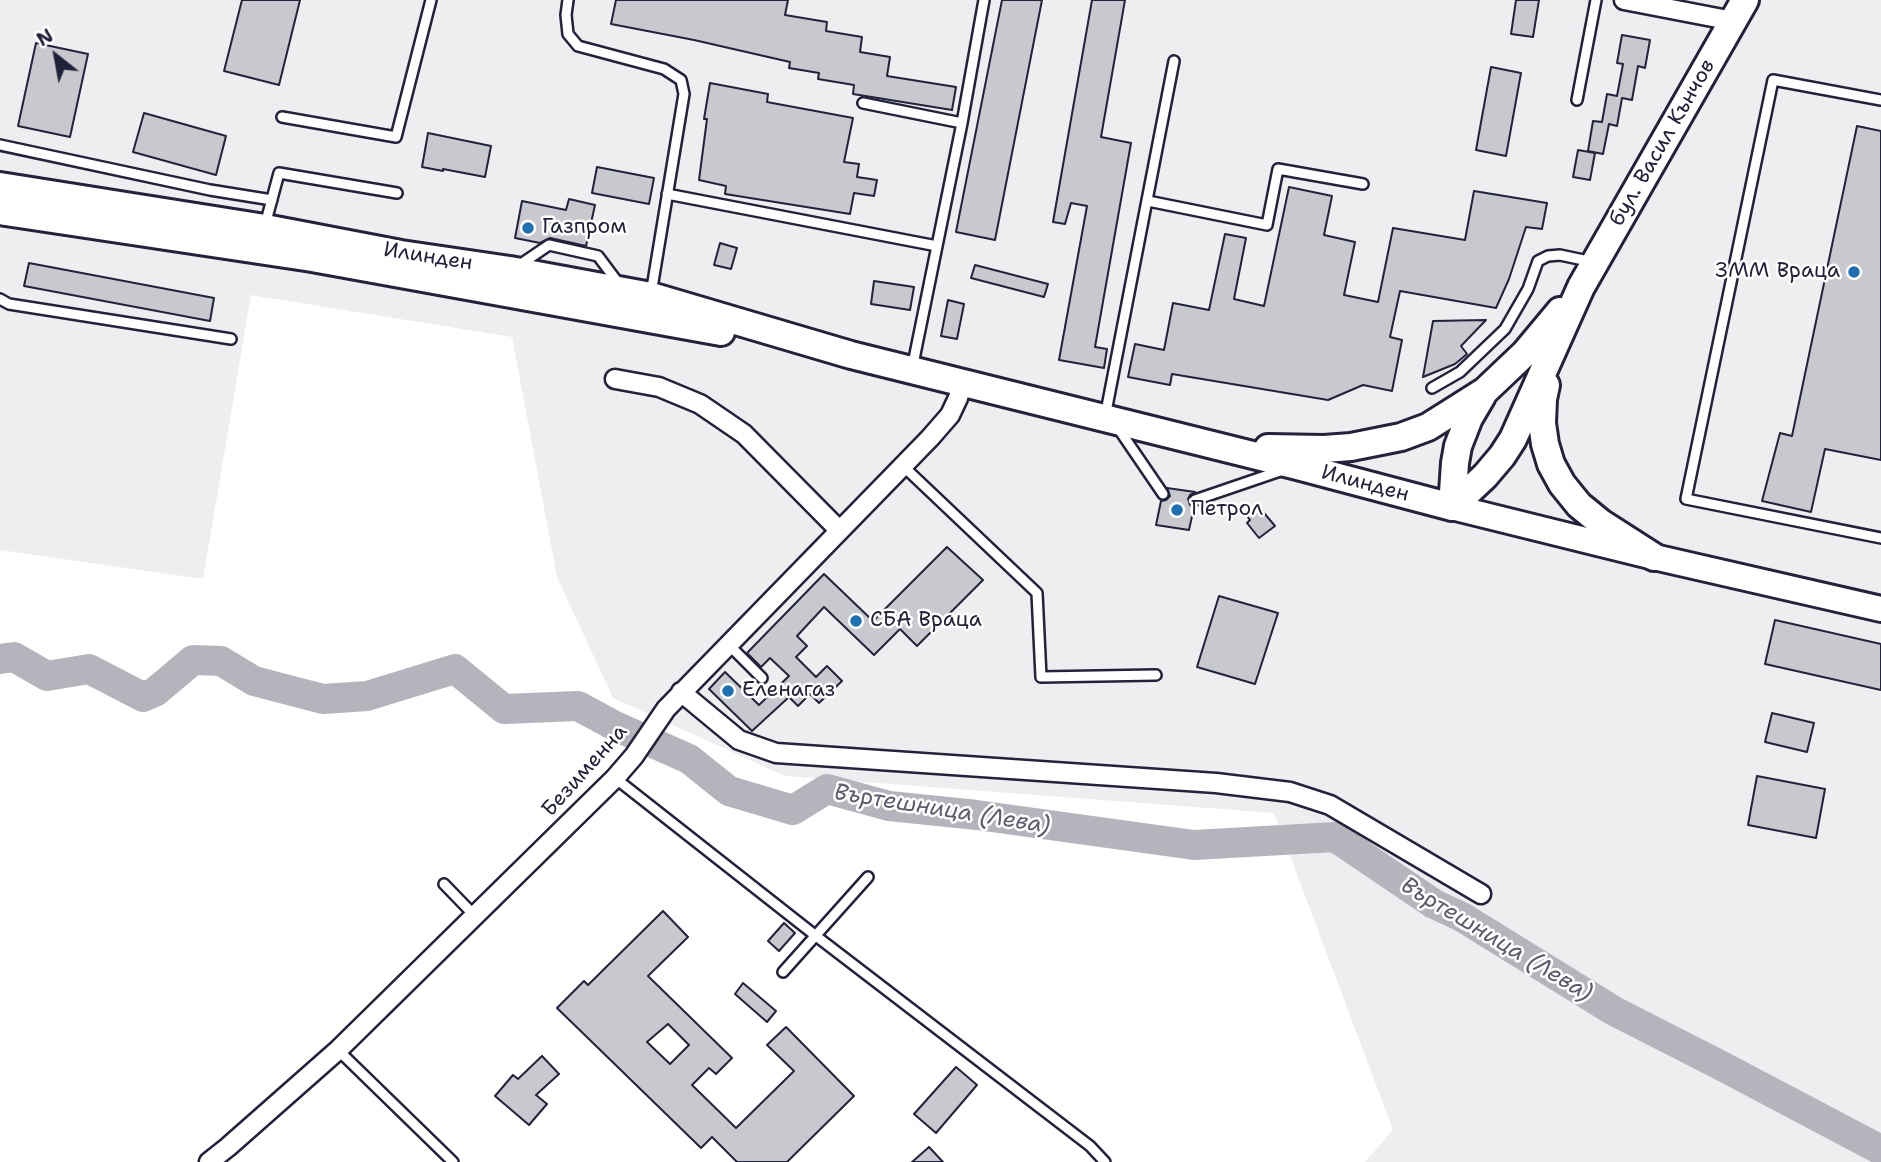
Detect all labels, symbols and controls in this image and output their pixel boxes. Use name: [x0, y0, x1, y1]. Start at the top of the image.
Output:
north arrow: [21, 21, 91, 91]
text: N: [32, 23, 58, 52]
street label: бул. Васил Кънчов: [1605, 55, 1721, 231]
place label: Газпром: [542, 215, 627, 241]
marker: Газпром: [520, 220, 536, 236]
street label: Илинден: [382, 238, 474, 276]
place label: ЗММ Враца: [1715, 259, 1840, 285]
marker: ЗММ Враца: [1846, 264, 1862, 280]
street label: Илинден: [1318, 460, 1412, 508]
place label: Петрол: [1191, 497, 1263, 523]
marker: Петрол: [1169, 502, 1185, 518]
place label: СБА Враца: [870, 608, 982, 634]
marker: СБА Враца: [848, 613, 864, 629]
place label: Еленагаз: [742, 678, 835, 704]
marker: Еленагаз: [720, 683, 736, 699]
street label: Безименна: [537, 720, 633, 822]
water label: Въртешница (Лева): [832, 779, 1052, 841]
water label: Въртешница (Лева): [1395, 872, 1597, 1008]

